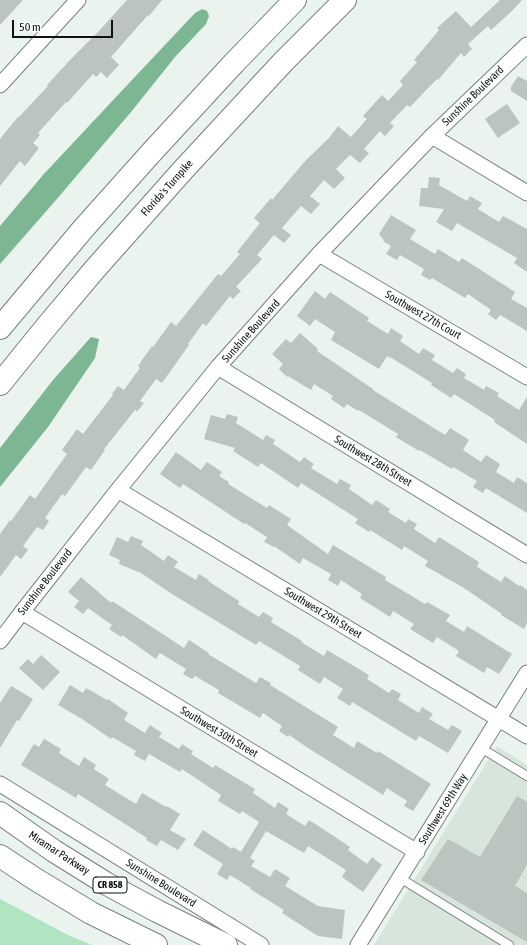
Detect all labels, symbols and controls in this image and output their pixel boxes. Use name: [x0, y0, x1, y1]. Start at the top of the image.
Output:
scale bar: [14, 12, 115, 38]
text: 50 m: [19, 20, 41, 34]
street label: Sunshine Boulevard: [440, 63, 506, 129]
street label: Florida's Turnpike: [138, 157, 196, 219]
street label: Southwest 27th Court: [383, 288, 463, 342]
street label: Sunshine Boulevard: [219, 297, 283, 365]
street label: Southwest 28th Street: [332, 433, 414, 489]
street label: Sunshine Boulevard: [15, 546, 75, 618]
street label: Southwest 29th Street: [282, 585, 364, 641]
street label: Southwest 30th Street: [178, 704, 260, 760]
street label: Southwest 69th Way: [416, 771, 470, 847]
street label: Miramar Parkway: [26, 828, 92, 878]
street label: Sunshine Boulevard: [123, 856, 199, 910]
road number: CR 858: [93, 877, 127, 893]

